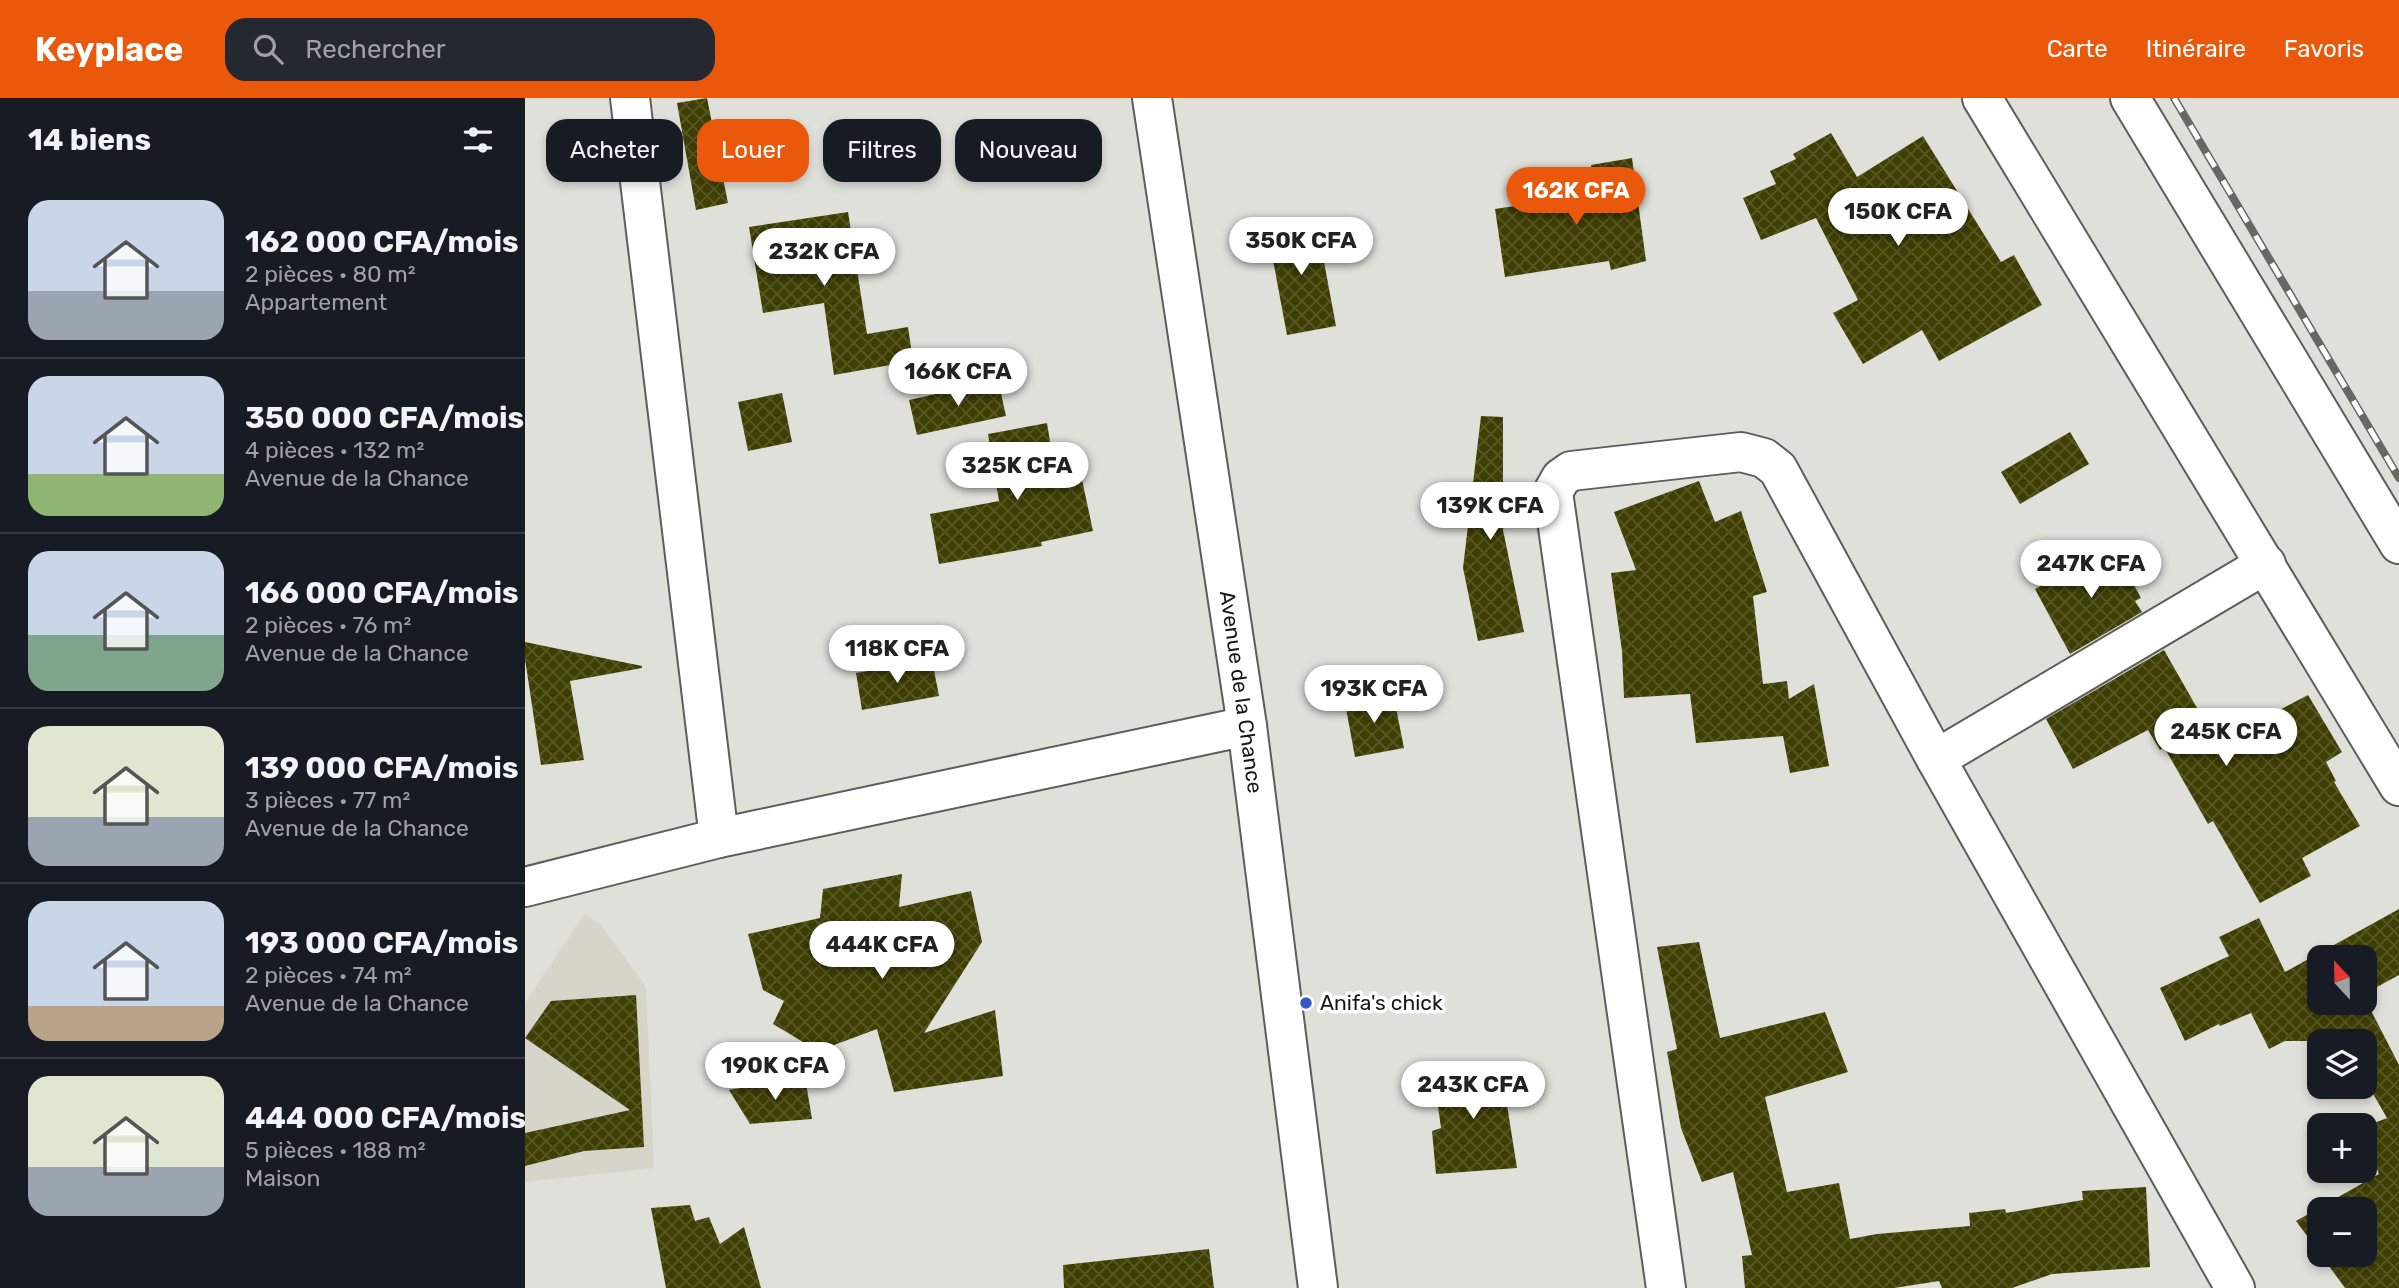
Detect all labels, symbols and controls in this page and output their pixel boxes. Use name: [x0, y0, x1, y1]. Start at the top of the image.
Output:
search box: [225, 18, 715, 81]
text: Keyplace: [35, 30, 183, 69]
icon: search: [249, 30, 287, 68]
text: Rechercher: [305, 34, 446, 65]
text: Carte: [2047, 35, 2108, 63]
text: Itinéraire: [2146, 35, 2246, 63]
text: Favoris: [2284, 35, 2364, 63]
chip: Acheter: [546, 119, 683, 182]
chip: Louer: [697, 119, 809, 182]
chip: Filtres: [823, 119, 941, 182]
chip: Nouveau: [955, 119, 1102, 182]
icon: filters: [459, 121, 497, 159]
text: 14 biens: [28, 122, 151, 158]
pin: 162K CFA: [1504, 167, 1648, 227]
text: 162K CFA: [1522, 176, 1630, 204]
pin: 150K CFA: [1826, 188, 1970, 248]
text: 150K CFA: [1844, 197, 1952, 225]
pin: 350K CFA: [1229, 218, 1373, 277]
text: 162 000 CFA/mois: [245, 224, 519, 260]
text: 350K CFA: [1245, 226, 1357, 254]
icon: home: [84, 228, 168, 312]
pin: 232K CFA: [752, 228, 896, 288]
text: 232K CFA: [768, 237, 880, 265]
text: 2 pièces · 80 m²: [245, 260, 416, 288]
text: Appartement: [245, 288, 387, 316]
pin: 166K CFA: [886, 348, 1030, 408]
text: 166K CFA: [904, 357, 1012, 385]
text: 350 000 CFA/mois: [245, 400, 524, 436]
icon: home: [84, 404, 168, 488]
text: 4 pièces · 132 m²: [245, 436, 424, 464]
pin: 325K CFA: [945, 442, 1089, 502]
text: 325K CFA: [962, 451, 1072, 479]
text: Avenue de la Chance: [245, 464, 469, 492]
pin: 139K CFA: [1418, 482, 1562, 542]
text: 139K CFA: [1436, 491, 1544, 519]
pin: 247K CFA: [2019, 540, 2163, 600]
text: 247K CFA: [2036, 549, 2146, 577]
text: 166 000 CFA/mois: [245, 575, 519, 611]
icon: home: [84, 579, 168, 663]
street label: Avenue de la Chance: [1215, 589, 1268, 795]
text: 2 pièces · 76 m²: [245, 611, 411, 639]
pin: 118K CFA: [825, 626, 969, 685]
text: 118K CFA: [845, 634, 949, 662]
text: Avenue de la Chance: [245, 639, 469, 667]
pin: 193K CFA: [1302, 666, 1446, 725]
text: 193K CFA: [1320, 674, 1428, 702]
pin: 245K CFA: [2154, 708, 2298, 768]
text: 245K CFA: [2170, 717, 2282, 745]
text: 139 000 CFA/mois: [245, 750, 519, 786]
icon: home: [84, 754, 168, 838]
text: 3 pièces · 77 m²: [245, 786, 410, 814]
text: Avenue de la Chance: [245, 814, 469, 842]
pin: 444K CFA: [810, 922, 954, 981]
text: 193 000 CFA/mois: [245, 925, 518, 961]
icon: home: [84, 929, 168, 1013]
text: 444K CFA: [825, 930, 939, 958]
north arrow: [2307, 945, 2377, 1015]
map controls: [2307, 945, 2377, 1267]
text: 2 pièces · 74 m²: [245, 961, 412, 989]
text: Avenue de la Chance: [245, 989, 469, 1017]
place label: Anifa's chick: [1320, 990, 1443, 1015]
marker: Anifa's chick: [1298, 995, 1314, 1011]
button: layers: [2307, 1029, 2377, 1099]
pin: 190K CFA: [703, 1042, 847, 1102]
text: 190K CFA: [721, 1051, 829, 1079]
pin: 243K CFA: [1401, 1062, 1545, 1121]
text: 243K CFA: [1417, 1070, 1529, 1098]
text: 444 000 CFA/mois: [245, 1100, 526, 1136]
icon: home: [84, 1104, 168, 1188]
button: +: [2307, 1113, 2377, 1183]
text: 5 pièces · 188 m²: [245, 1136, 426, 1164]
text: Maison: [245, 1164, 320, 1192]
button: −: [2307, 1197, 2377, 1267]

